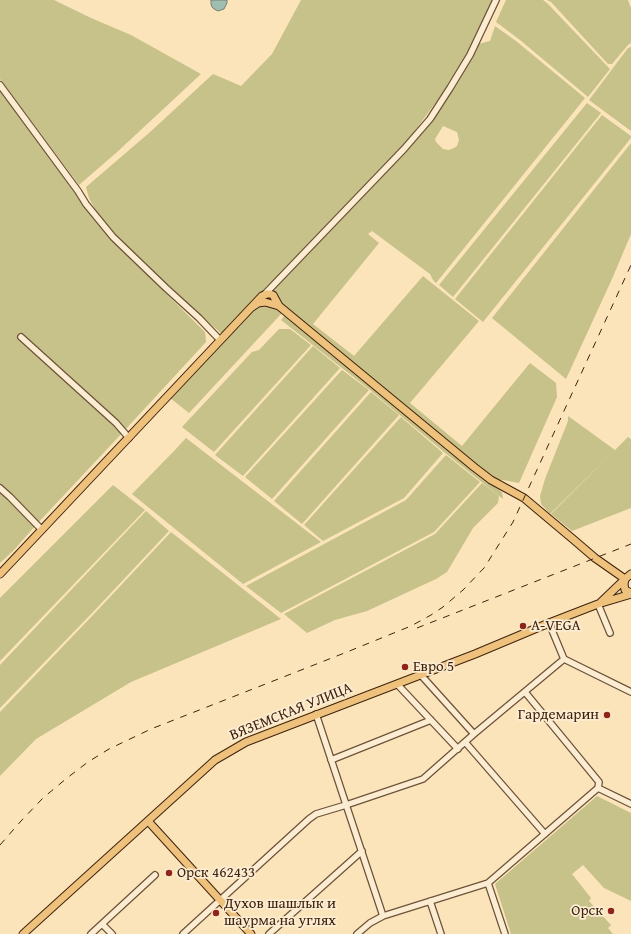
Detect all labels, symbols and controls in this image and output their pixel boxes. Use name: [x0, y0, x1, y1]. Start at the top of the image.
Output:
place label: A-VEGA: [531, 617, 581, 635]
marker: A-VEGA: [518, 621, 528, 631]
place label: Евро 5: [413, 658, 454, 676]
marker: Евро 5: [400, 662, 410, 672]
street label: ВЯЗЕМСКАЯ УЛИЦА: [227, 679, 355, 745]
place label: Гардемарин: [518, 706, 599, 724]
marker: Гардемарин: [602, 710, 612, 720]
place label: Орск 462433: [177, 864, 255, 882]
marker: Орск 462433: [164, 868, 174, 878]
place label: Духов шашлык и шаурма на углях: [224, 895, 336, 930]
place label: Орск: [571, 902, 603, 920]
marker: Орск: [606, 906, 616, 916]
marker: Духов шашлык и шаурма на углях: [211, 908, 221, 918]

